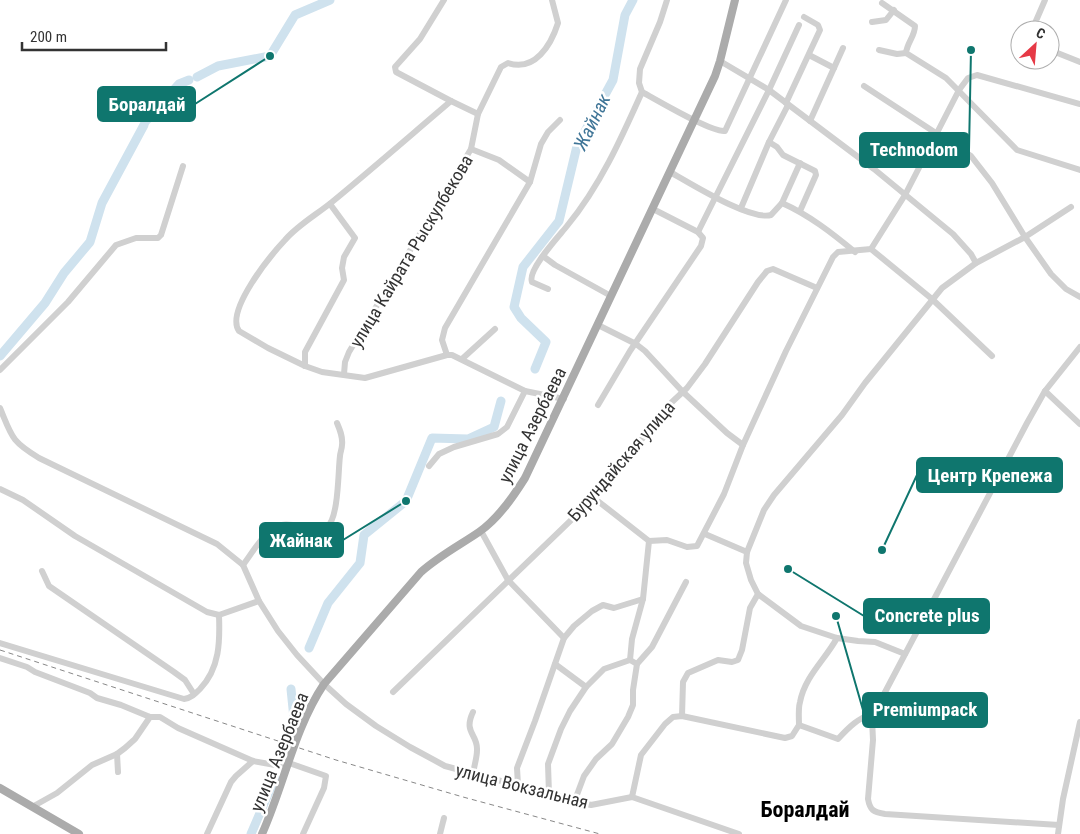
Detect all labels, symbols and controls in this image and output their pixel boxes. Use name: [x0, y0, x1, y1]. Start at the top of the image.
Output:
scale bar: [22, 20, 166, 52]
north arrow: [1010, 20, 1060, 70]
text: С: [1034, 24, 1048, 42]
text: 200 m: [30, 28, 67, 46]
callout: Боралдай: [98, 87, 195, 121]
water label: Жайнак: [568, 89, 616, 155]
text: Боралдай: [109, 93, 185, 116]
callout: Technodom: [860, 133, 969, 167]
text: Technodom: [870, 138, 958, 161]
street label: улица Кайрата Рыскулбекова: [345, 151, 477, 351]
street label: улица Азербаева: [494, 364, 570, 486]
street label: Бурундайская улица: [563, 397, 679, 525]
callout: Центр Крепежа: [917, 458, 1062, 492]
text: Центр Крепежа: [928, 464, 1052, 487]
callout: Жайнак: [260, 523, 343, 557]
text: Жайнак: [269, 529, 333, 552]
callout: Concrete plus: [864, 599, 989, 633]
text: Concrete plus: [874, 604, 980, 627]
street label: улица Азербаева: [245, 689, 313, 815]
callout: Premiumpack: [863, 693, 987, 727]
text: Premiumpack: [873, 698, 978, 721]
street label: улица Вокзальная: [453, 759, 591, 813]
district label: Боралдай: [760, 797, 850, 822]

